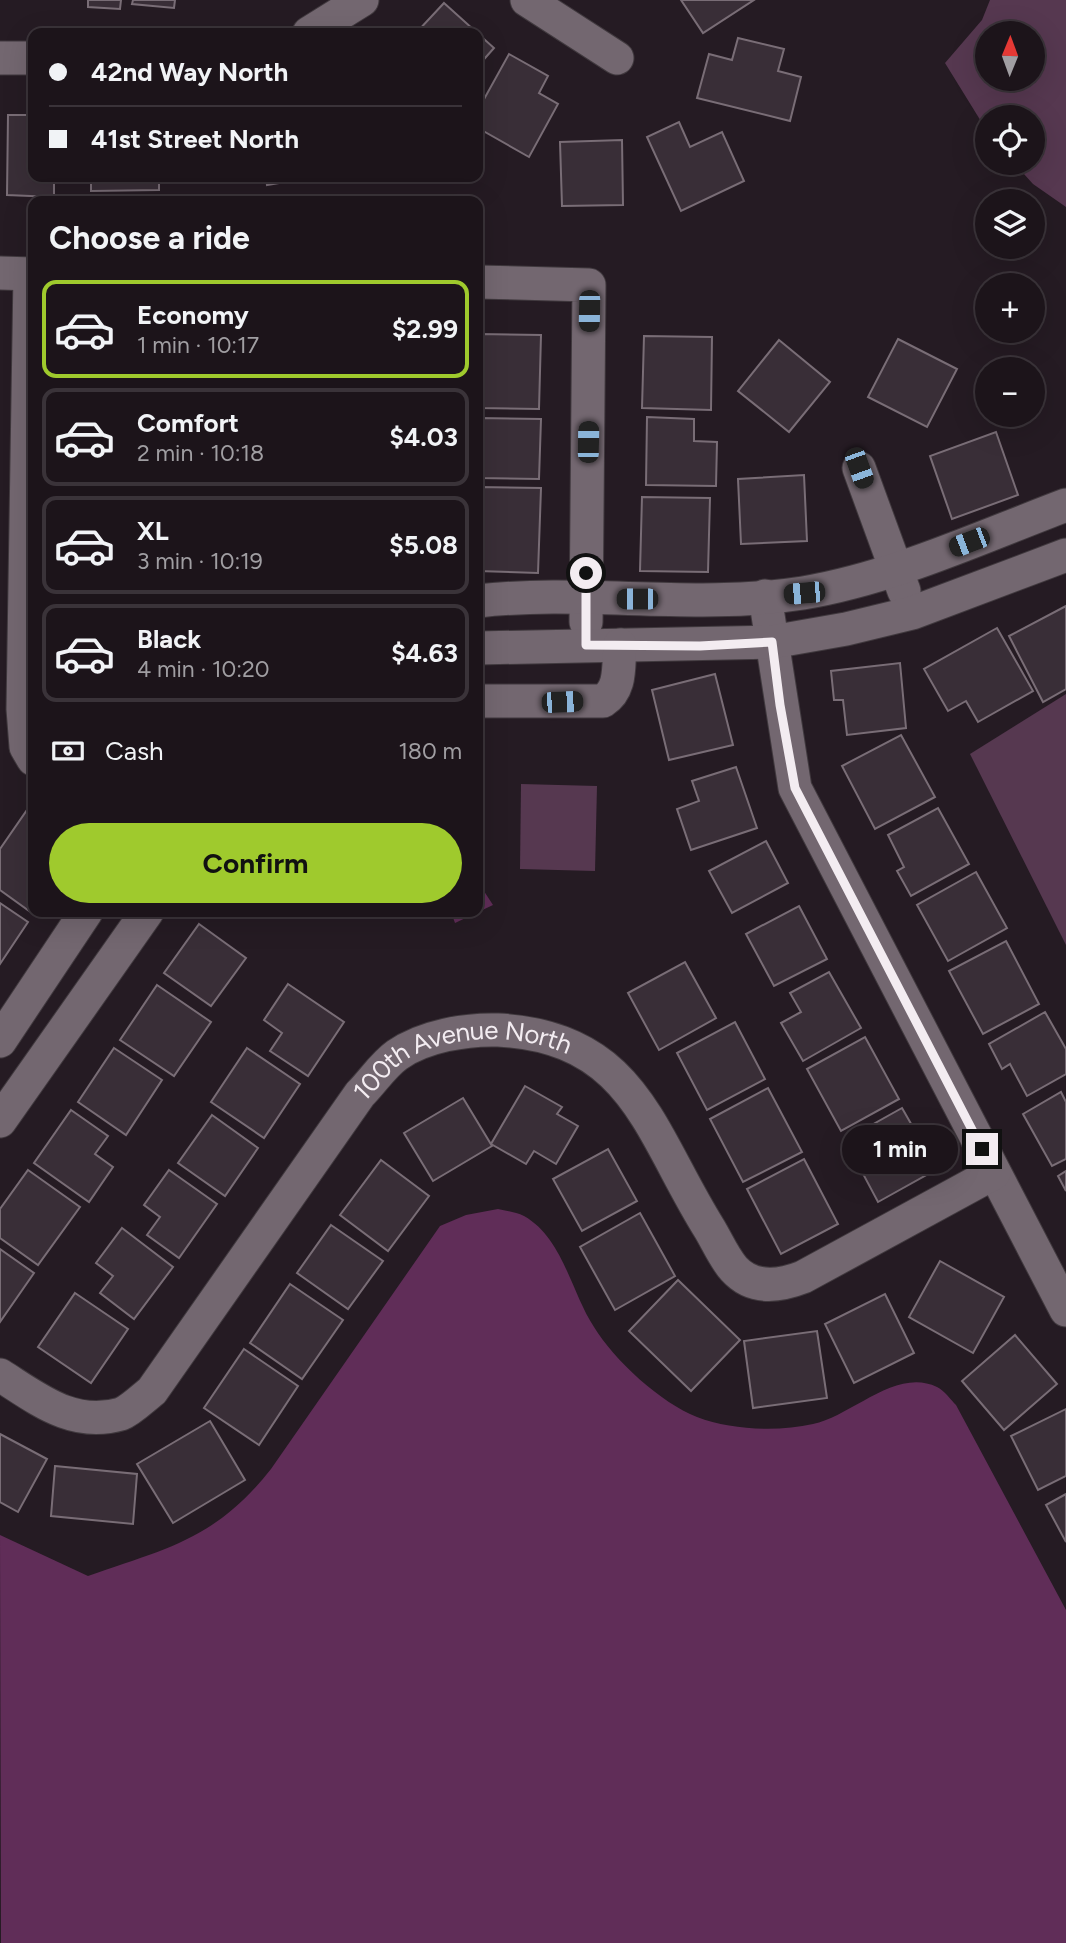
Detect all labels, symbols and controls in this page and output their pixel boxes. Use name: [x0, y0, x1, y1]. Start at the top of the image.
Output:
north arrow: [975, 21, 1045, 91]
map controls: [975, 21, 1045, 427]
text: 42nd Way North: [91, 56, 288, 88]
button: locate: [975, 105, 1045, 175]
text: 41st Street North: [91, 123, 299, 155]
button: layers: [975, 189, 1045, 259]
text: Choose a ride: [49, 219, 250, 257]
button: +: [975, 273, 1045, 343]
car: [579, 290, 600, 332]
icon: car: [53, 298, 116, 361]
text: Economy: [137, 299, 249, 331]
text: $2.99: [392, 313, 458, 345]
text: 1 min · 10:17: [137, 331, 259, 359]
button: −: [975, 357, 1045, 427]
icon: car: [53, 406, 116, 469]
text: Comfort: [137, 407, 239, 439]
text: $4.03: [389, 421, 458, 453]
car: [578, 421, 599, 463]
text: 2 min · 10:18: [137, 439, 264, 467]
car: [842, 445, 877, 491]
icon: car: [53, 514, 116, 577]
text: XL: [137, 515, 169, 547]
car: [946, 525, 993, 559]
text: $5.08: [389, 529, 458, 561]
text: 3 min · 10:19: [137, 547, 263, 575]
route start: [570, 557, 602, 589]
car: [783, 581, 826, 605]
car: [617, 589, 659, 610]
icon: car: [53, 622, 116, 685]
text: Black: [137, 623, 201, 655]
text: $4.63: [391, 637, 458, 669]
text: 4 min · 10:20: [137, 655, 270, 683]
car: [541, 691, 584, 713]
icon: cash: [49, 732, 87, 770]
text: Cash: [105, 735, 164, 767]
text: 180 m: [398, 737, 462, 765]
button: Confirm: [49, 823, 462, 903]
street label: 100th Avenue North: [346, 1014, 577, 1107]
callout: 1 min: [842, 1124, 958, 1174]
route end: [966, 1133, 998, 1165]
text: 1 min: [873, 1135, 927, 1163]

